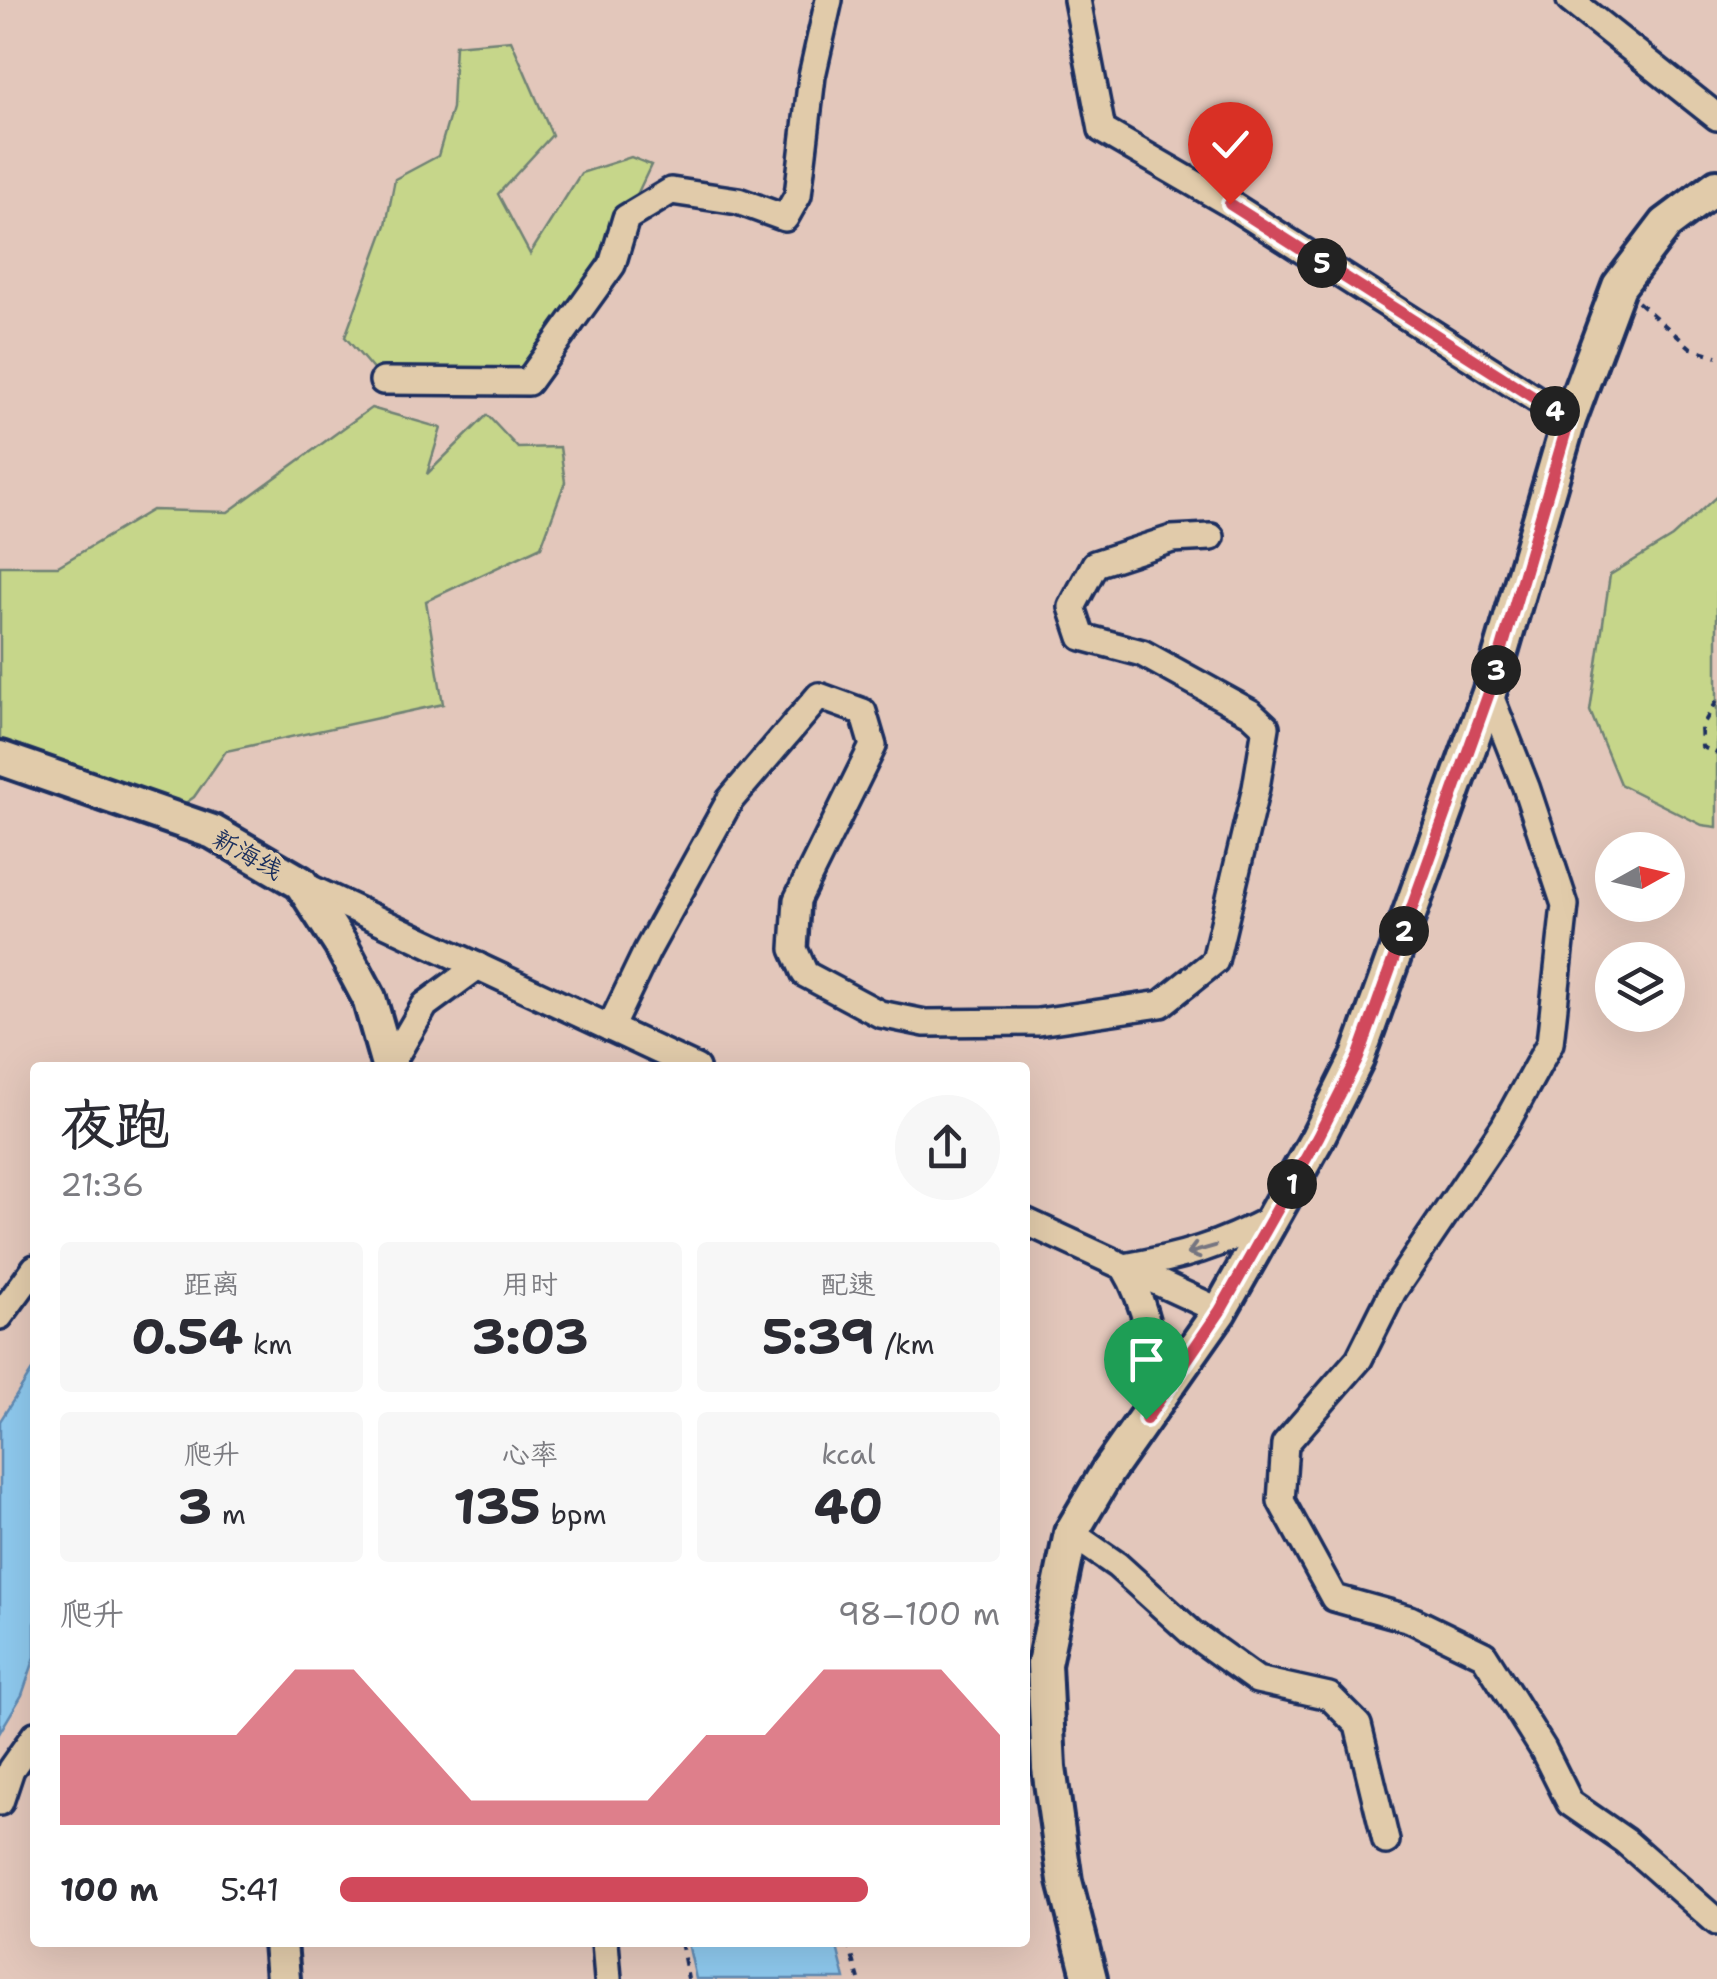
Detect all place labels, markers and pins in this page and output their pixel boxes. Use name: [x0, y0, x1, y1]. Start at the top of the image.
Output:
pin: [1188, 102, 1273, 205]
pin: 5: [1297, 238, 1347, 288]
pin: 4: [1530, 386, 1580, 436]
pin: 3: [1471, 645, 1521, 695]
pin: 2: [1379, 906, 1429, 956]
pin: 1: [1267, 1159, 1317, 1209]
pin: [1104, 1317, 1189, 1420]

